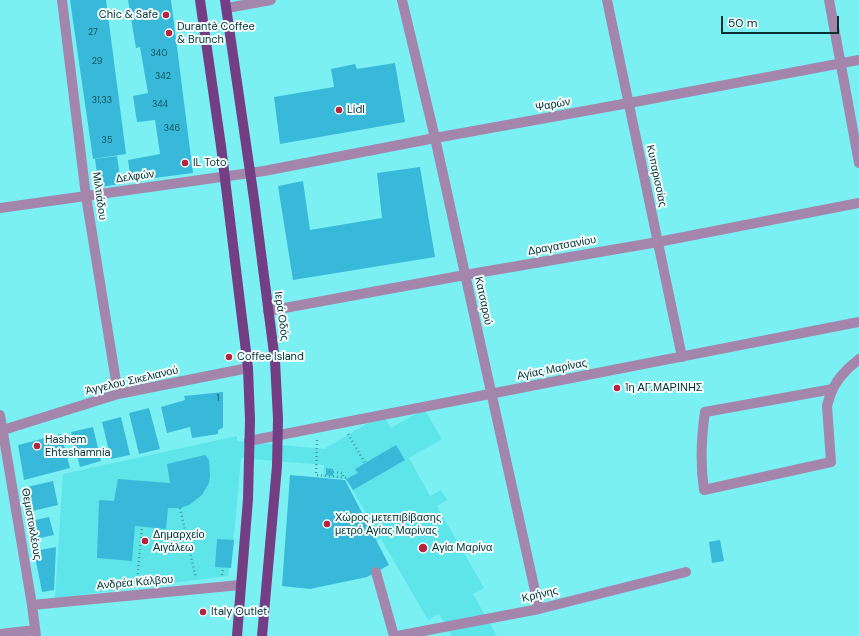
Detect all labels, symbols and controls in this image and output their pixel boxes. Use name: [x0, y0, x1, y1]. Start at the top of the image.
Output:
place label: Chic & Safe: [99, 8, 158, 22]
scale bar: [723, 8, 841, 34]
marker: Chic & Safe: [161, 10, 171, 20]
text: 50 m: [728, 15, 757, 31]
place label: Durantè Coffee & Brunch: [177, 20, 255, 46]
house number: 27: [88, 28, 98, 38]
marker: Durantè Coffee & Brunch: [164, 28, 174, 38]
house number: 340: [151, 49, 167, 59]
house number: 29: [92, 57, 102, 67]
house number: 342: [155, 72, 171, 82]
street label: Ψαρών: [534, 95, 572, 115]
house number: 31,33: [92, 96, 112, 106]
house number: 344: [152, 100, 168, 110]
place label: Lidl: [347, 103, 365, 117]
marker: Lidl: [334, 105, 344, 115]
house number: 346: [164, 124, 180, 134]
house number: 35: [102, 136, 112, 146]
street label: Κυπαρισσίας: [643, 144, 669, 208]
place label: IL Toto: [193, 156, 226, 170]
marker: IL Toto: [180, 158, 190, 168]
street label: Δελφών: [115, 168, 155, 186]
street label: Μιλτιάδου: [89, 171, 109, 221]
street label: Δραγατσανίου: [527, 233, 597, 259]
street label: Κατσαρού: [471, 276, 495, 326]
street label: Ιερά Οδός: [271, 291, 291, 341]
place label: Coffee Island: [237, 350, 304, 364]
marker: Coffee Island: [224, 352, 234, 362]
street label: Αγίας Μαρίνας: [516, 357, 588, 383]
street label: Άγγελου Σικελιανού: [84, 364, 180, 398]
place label: 1η ΑΓ.ΜΑΡΙΝΗΣ: [625, 381, 703, 395]
marker: 1η ΑΓ.ΜΑΡΙΝΗΣ: [612, 383, 622, 393]
house number: 1: [217, 394, 219, 404]
place label: Hashem Ehteshamnia: [45, 433, 111, 459]
marker: Hashem Ehteshamnia: [32, 441, 42, 451]
street label: Θεμιστοκλέους: [18, 487, 44, 561]
place label: Χώρος μετεπιβίβασης μετρό Αγίας Μαρίνας: [335, 511, 441, 537]
marker: Χώρος μετεπιβίβασης μετρό Αγίας Μαρίνας: [322, 519, 332, 529]
place label: Δημαρχείο Αιγάλεω: [153, 528, 205, 554]
marker: Δημαρχείο Αιγάλεω: [140, 536, 150, 546]
place label: Αγία Μαρίνα: [432, 541, 492, 555]
marker: Αγία Μαρίνα: [417, 542, 429, 554]
street label: Ανδρέα Κάλβου: [96, 573, 174, 593]
street label: Κρήνης: [521, 584, 559, 606]
place label: Italy Outlet: [211, 605, 267, 619]
marker: Italy Outlet: [198, 607, 208, 617]

